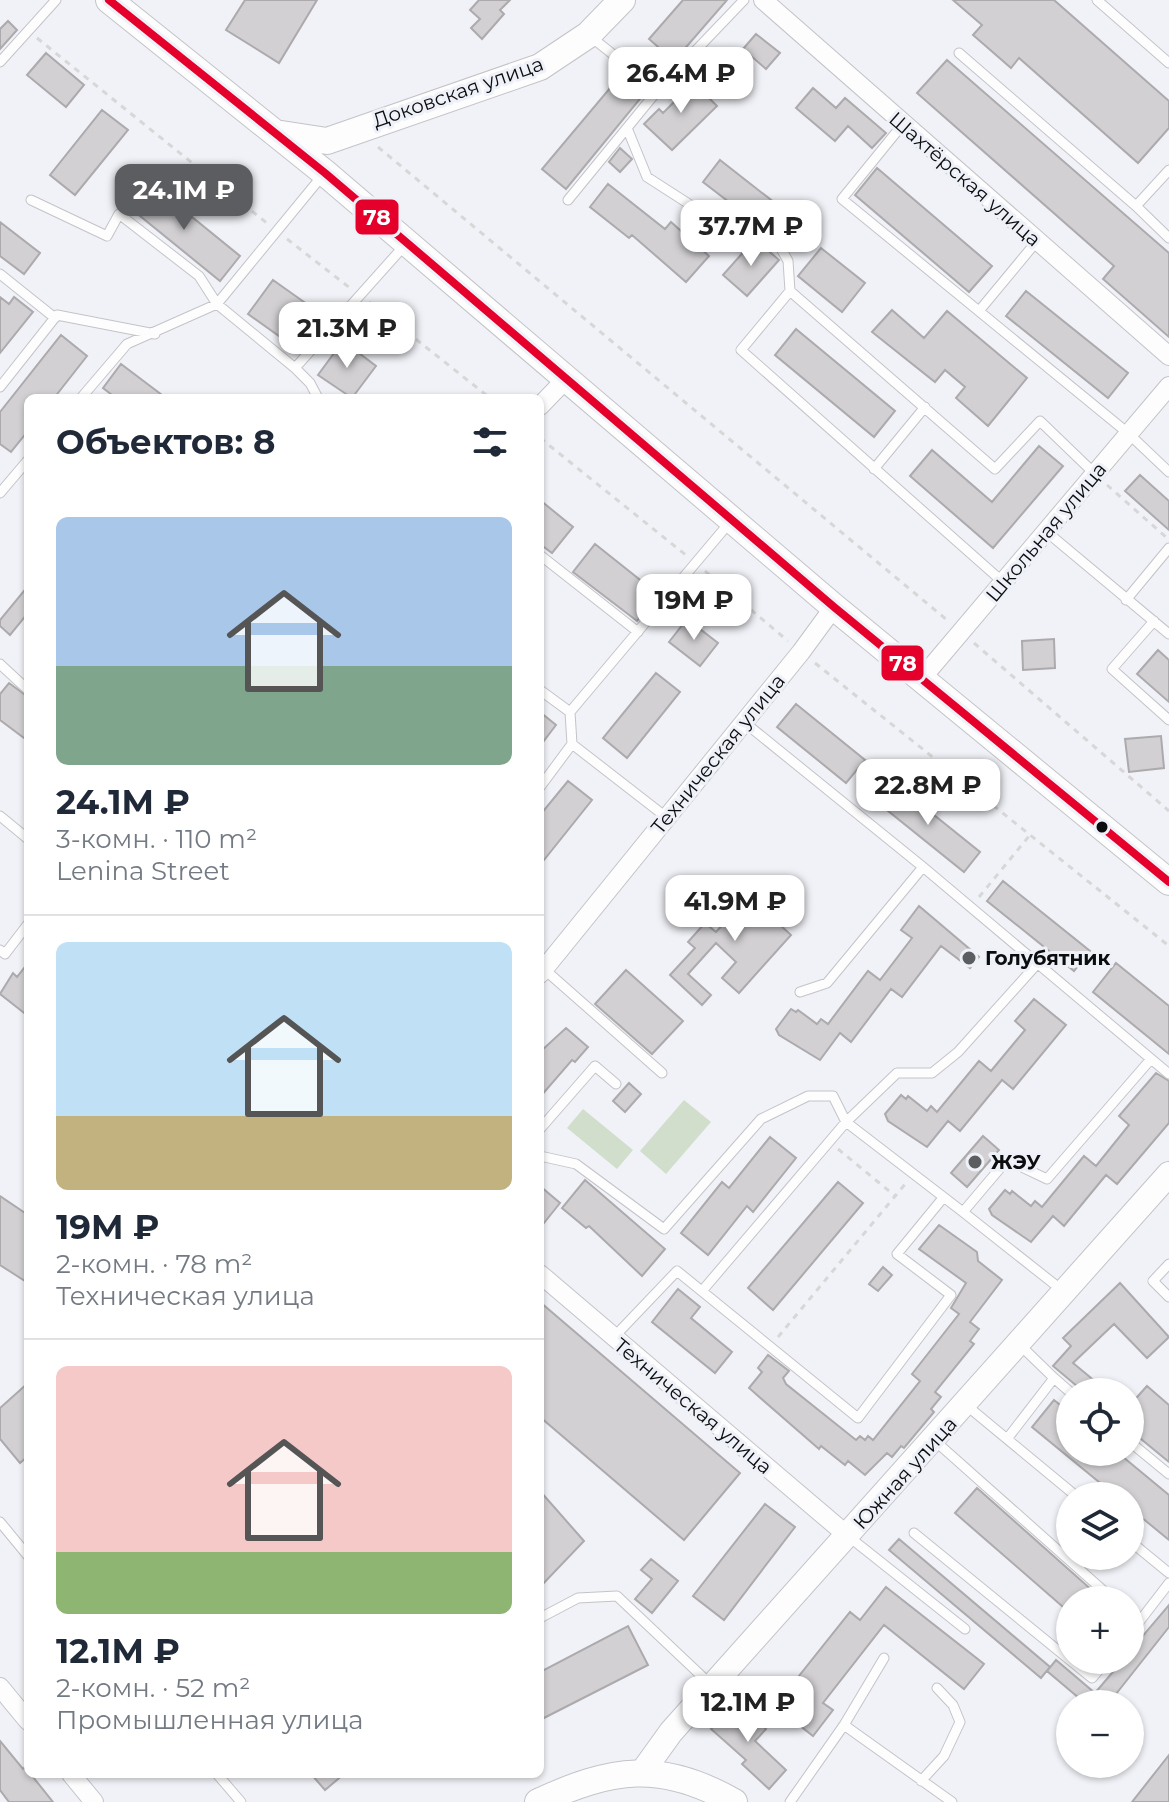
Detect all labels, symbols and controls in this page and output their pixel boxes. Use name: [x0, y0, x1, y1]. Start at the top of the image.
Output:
pin: 26.4M ₽: [607, 47, 755, 115]
street label: Доковская улица: [370, 52, 546, 132]
text: 26.4M ₽: [626, 57, 736, 89]
street label: Шахтёрская улица: [884, 107, 1046, 251]
pin: 24.1M ₽: [110, 164, 258, 232]
text: 24.1M ₽: [133, 174, 235, 206]
line badge: 78: [354, 198, 400, 236]
pin: 37.7M ₽: [677, 200, 825, 268]
text: 78: [363, 204, 391, 231]
text: 37.7M ₽: [699, 210, 803, 242]
pin: 21.3M ₽: [273, 302, 421, 370]
text: 21.3M ₽: [297, 312, 397, 344]
icon: filters: [468, 420, 512, 464]
text: Объектов: 8: [56, 421, 275, 463]
street label: Школьная улица: [981, 457, 1111, 607]
icon: home: [212, 569, 356, 713]
pin: 19M ₽: [638, 574, 750, 642]
text: 19M ₽: [654, 584, 734, 616]
line badge: 78: [880, 644, 925, 682]
text: 78: [889, 650, 917, 677]
street label: Техническая улица: [646, 669, 790, 839]
pin: 22.8M ₽: [854, 759, 1002, 827]
text: 22.8M ₽: [874, 769, 982, 801]
text: 24.1M ₽: [56, 781, 190, 823]
unlabelled marker: [1094, 819, 1110, 835]
text: 3-комн. · 110 m²: [56, 823, 257, 855]
text: Lenina Street: [56, 855, 230, 887]
pin: 41.9M ₽: [661, 875, 809, 943]
text: 41.9M ₽: [683, 885, 787, 917]
place label: Голубятник: [985, 946, 1111, 970]
marker: Голубятник: [960, 949, 978, 967]
icon: home: [212, 994, 356, 1138]
place label: ЖЭУ: [991, 1150, 1041, 1174]
marker: ЖЭУ: [966, 1153, 984, 1171]
text: 19M ₽: [56, 1206, 159, 1248]
text: 2-комн. · 78 m²: [56, 1248, 252, 1280]
text: Техническая улица: [56, 1280, 315, 1312]
street label: Техническая улица: [609, 1333, 777, 1479]
map controls: [1056, 1378, 1144, 1778]
button: locate: [1056, 1378, 1144, 1466]
street label: Южная улица: [848, 1412, 962, 1534]
icon: home: [212, 1418, 356, 1562]
button: layers: [1056, 1482, 1144, 1570]
button: +: [1056, 1586, 1144, 1674]
text: 12.1M ₽: [56, 1630, 180, 1672]
text: 2-комн. · 52 m²: [56, 1672, 250, 1704]
pin: 12.1M ₽: [674, 1676, 822, 1744]
text: 12.1M ₽: [701, 1686, 795, 1718]
button: −: [1056, 1690, 1144, 1778]
text: Промышленная улица: [56, 1704, 363, 1736]

